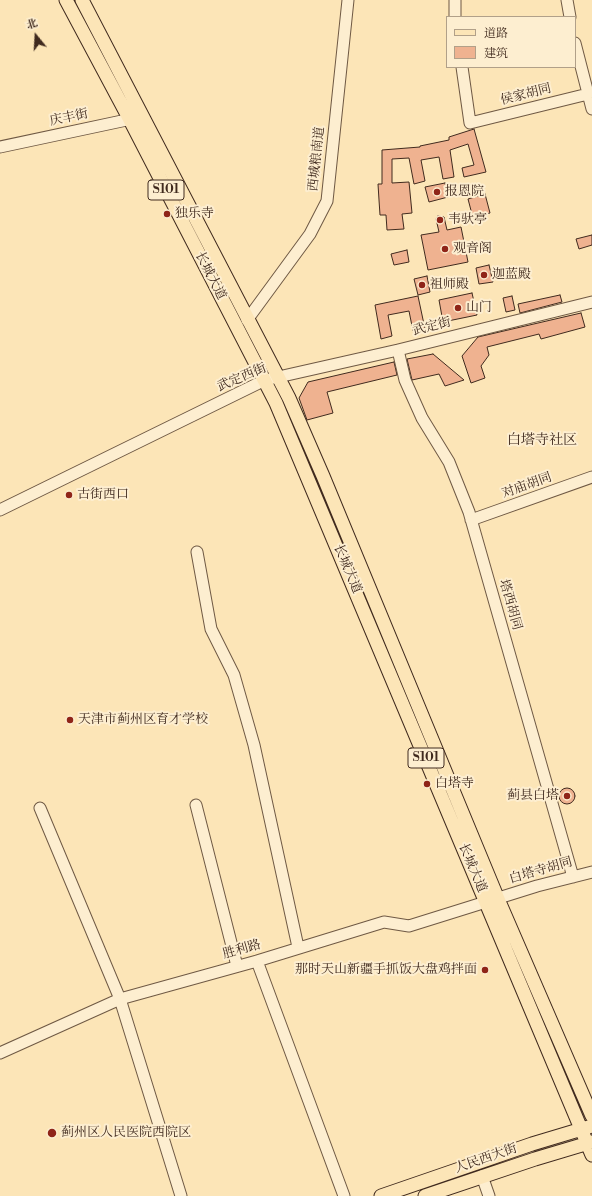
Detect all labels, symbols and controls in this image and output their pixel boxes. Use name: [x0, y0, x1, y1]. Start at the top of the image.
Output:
north arrow: [16, 16, 56, 56]
text: 北: [25, 16, 40, 33]
legend: [446, 16, 576, 68]
text: 道路: [484, 26, 508, 41]
text: 建筑: [484, 46, 508, 61]
street label: 侯家胡同: [499, 81, 553, 109]
street label: 庆丰街: [48, 106, 90, 130]
street label: 西城粮南道: [306, 126, 328, 192]
road number: S101: [148, 180, 184, 200]
place label: 报恩院: [445, 184, 484, 200]
marker: 报恩院: [432, 187, 442, 197]
place label: 独乐寺: [175, 206, 214, 222]
marker: 独乐寺: [162, 209, 172, 219]
place label: 韦驮亭: [448, 212, 487, 228]
marker: 韦驮亭: [435, 215, 445, 225]
place label: 观音阁: [453, 241, 492, 257]
marker: 观音阁: [440, 244, 450, 254]
street label: 长城大道: [191, 249, 229, 303]
place label: 迦蓝殿: [492, 267, 531, 283]
marker: 迦蓝殿: [479, 270, 489, 280]
place label: 祖师殿: [430, 277, 469, 293]
marker: 祖师殿: [417, 280, 427, 290]
place label: 山门: [466, 300, 492, 316]
marker: 山门: [453, 303, 463, 313]
street label: 武定街: [411, 315, 453, 339]
street label: 武定西街: [215, 361, 269, 395]
district label: 白塔寺社区: [507, 433, 577, 449]
street label: 对庙胡同: [500, 470, 554, 502]
place label: 古街西口: [77, 487, 129, 503]
marker: 古街西口: [64, 490, 74, 500]
street label: 长城大道: [330, 542, 364, 596]
street label: 塔西胡同: [495, 578, 525, 632]
place label: 天津市蓟州区育才学校: [78, 712, 208, 728]
marker: 天津市蓟州区育才学校: [65, 715, 75, 725]
road number: S101: [408, 748, 444, 768]
place label: 白塔寺: [435, 776, 474, 792]
marker: 白塔寺: [422, 779, 432, 789]
place label: 蓟县白塔: [507, 788, 559, 804]
marker: 蓟县白塔: [562, 791, 572, 801]
street label: 长城大道: [455, 841, 489, 895]
street label: 白塔寺胡同: [508, 855, 574, 887]
street label: 胜利路: [221, 937, 263, 963]
place label: 那时天山新疆手抓饭大盘鸡拌面: [295, 962, 477, 978]
marker: 那时天山新疆手抓饭大盘鸡拌面: [480, 965, 490, 975]
place label: 蓟州区人民医院西院区: [61, 1125, 191, 1141]
marker: 蓟州区人民医院西院区: [46, 1127, 58, 1139]
street label: 人民西大街: [453, 1141, 519, 1177]

